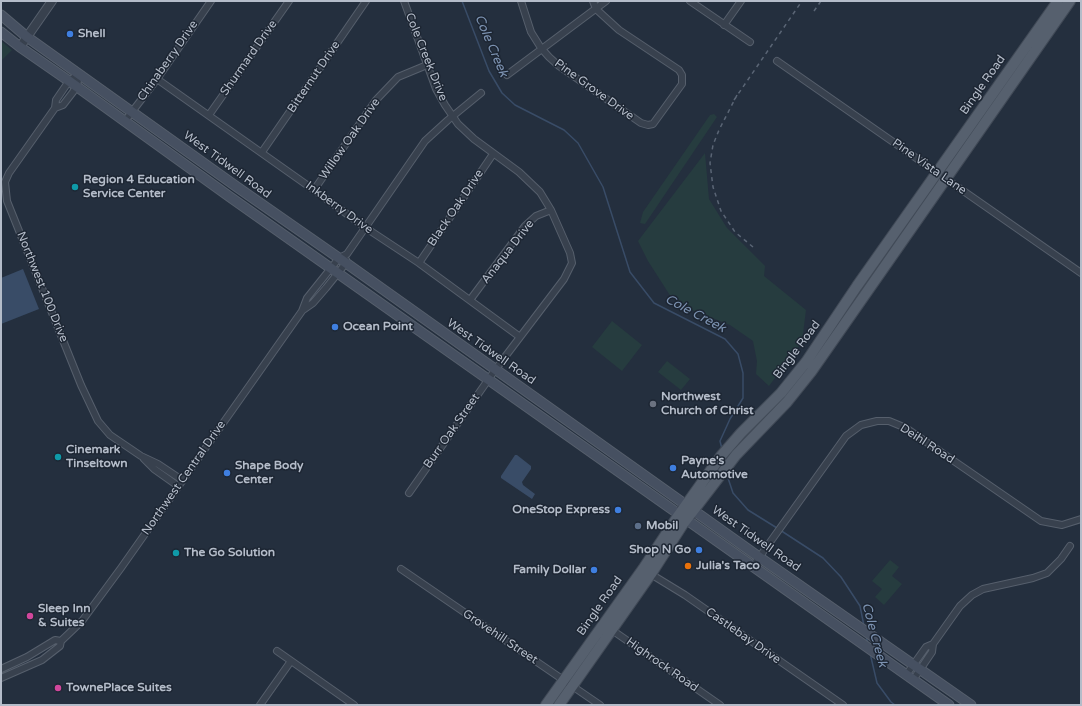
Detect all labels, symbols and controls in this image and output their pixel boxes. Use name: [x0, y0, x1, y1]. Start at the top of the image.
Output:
street label: Cole Creek Drive: [402, 11, 450, 103]
water label: Cole Creek: [471, 12, 511, 80]
street label: Shurmard Drive: [218, 17, 280, 99]
street label: Chinaberry Drive: [135, 18, 201, 104]
place label: Shell: [78, 27, 105, 41]
marker: Shell: [65, 29, 75, 39]
street label: Bitternut Drive: [285, 38, 343, 116]
street label: Bingle Road: [957, 53, 1009, 117]
street label: Pine Grove Drive: [551, 56, 637, 124]
street label: Willow Oak Drive: [316, 95, 384, 183]
street label: West Tidwell Road: [180, 128, 274, 202]
street label: Pine Vista Lane: [889, 136, 969, 198]
street label: Black Oak Drive: [425, 167, 487, 249]
place label: Region 4 Education Service Center: [83, 173, 195, 201]
street label: Inkberry Drive: [302, 179, 376, 237]
marker: Region 4 Education Service Center: [70, 182, 80, 192]
street label: Anaqua Drive: [479, 217, 537, 287]
street label: Northwest 100 Drive: [13, 230, 71, 344]
water label: Cole Creek: [662, 292, 728, 336]
street label: West Tidwell Road: [444, 316, 538, 388]
street label: Bingle Road: [770, 318, 824, 382]
place label: Ocean Point: [343, 320, 413, 334]
marker: Ocean Point: [330, 322, 340, 332]
place label: Northwest Church of Christ: [661, 390, 754, 418]
street label: Burr Oak Street: [421, 391, 483, 471]
marker: Northwest Church of Christ: [648, 399, 658, 409]
street label: Northwest Central Drive: [139, 418, 229, 538]
street label: Deihl Road: [897, 421, 957, 467]
place label: Cinemark Tinseltown: [66, 443, 128, 471]
marker: Cinemark Tinseltown: [53, 452, 63, 462]
place label: Payne's Automotive: [681, 454, 748, 482]
place label: Shape Body Center: [235, 459, 303, 487]
marker: Payne's Automotive: [668, 463, 678, 473]
marker: Shape Body Center: [222, 468, 232, 478]
place label: OneStop Express: [512, 503, 610, 517]
street label: West Tidwell Road: [709, 503, 803, 575]
marker: OneStop Express: [613, 505, 623, 515]
place label: Mobil: [646, 519, 678, 533]
marker: Mobil: [633, 521, 643, 531]
place label: Shop N Go: [629, 543, 691, 557]
marker: Shop N Go: [694, 545, 704, 555]
place label: The Go Solution: [184, 546, 275, 560]
marker: The Go Solution: [171, 548, 181, 558]
place label: Julia's Taco: [696, 559, 760, 573]
marker: Julia's Taco: [683, 561, 693, 571]
place label: Family Dollar: [513, 563, 586, 577]
marker: Family Dollar: [589, 565, 599, 575]
street label: Bingle Road: [574, 574, 626, 638]
water label: Cole Creek: [858, 601, 890, 669]
place label: Sleep Inn & Suites: [38, 602, 90, 630]
street label: Castlebay Drive: [703, 605, 783, 667]
street label: Grovehill Street: [460, 607, 540, 667]
marker: Sleep Inn & Suites: [25, 611, 35, 621]
street label: Highrock Road: [623, 635, 701, 695]
place label: TownePlace Suites: [66, 681, 172, 695]
marker: TownePlace Suites: [53, 683, 63, 693]

